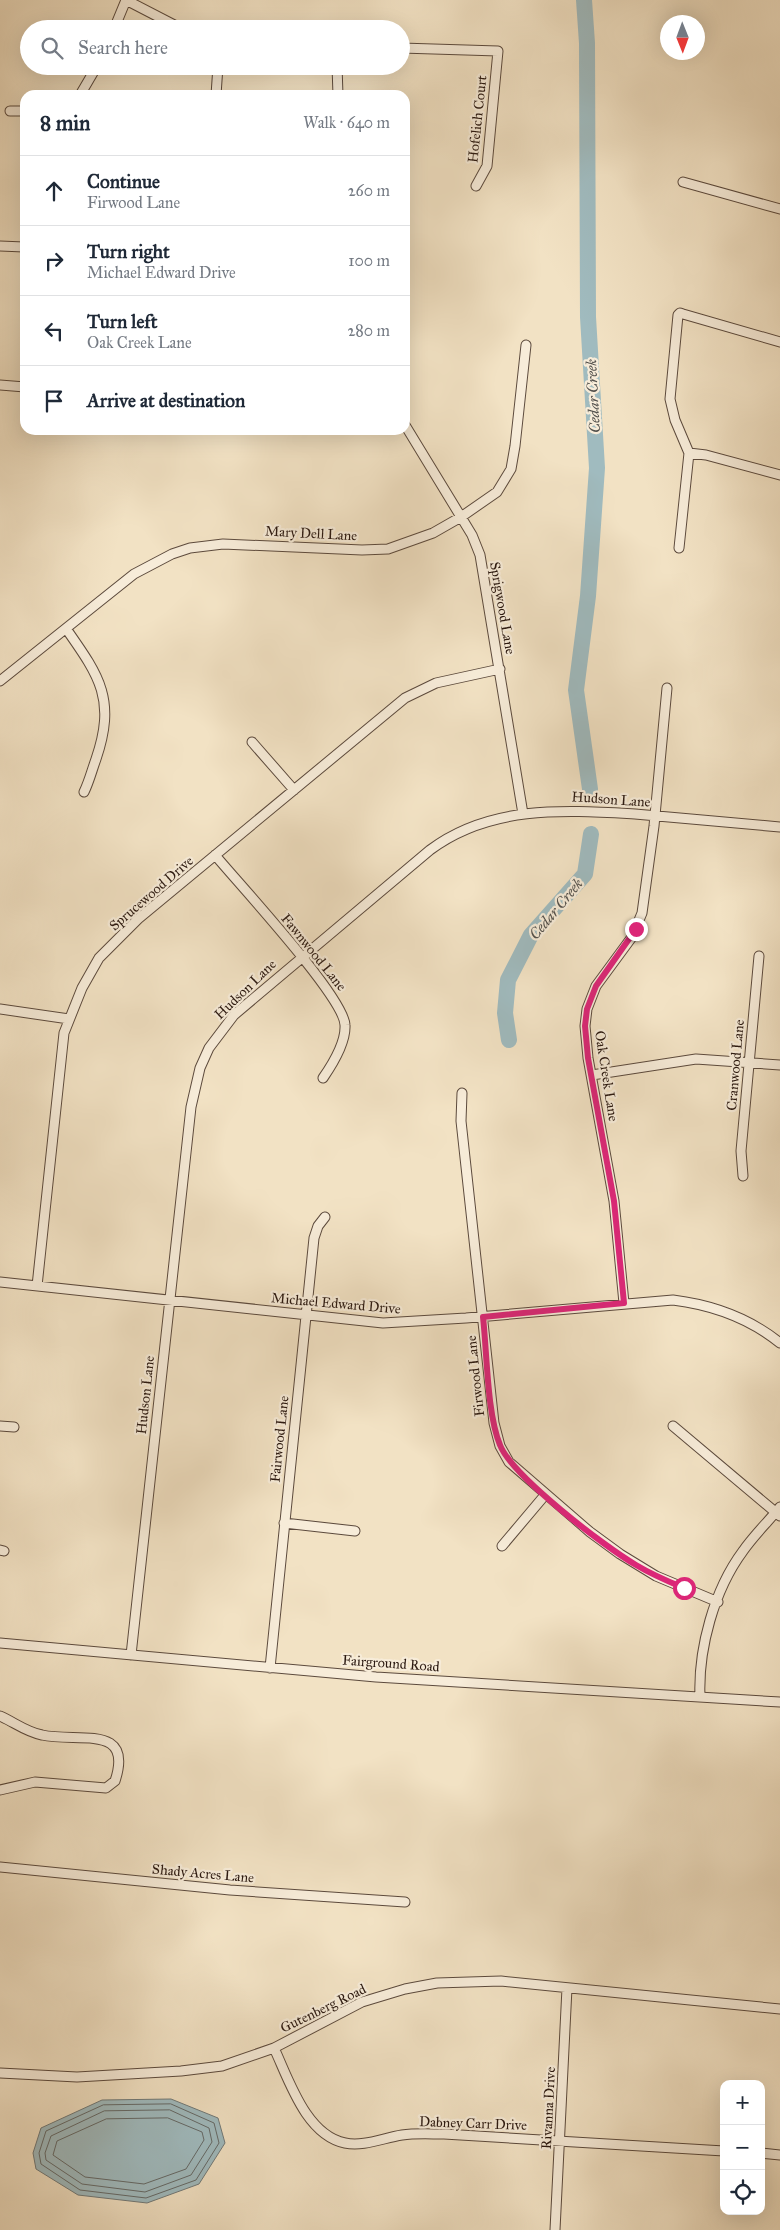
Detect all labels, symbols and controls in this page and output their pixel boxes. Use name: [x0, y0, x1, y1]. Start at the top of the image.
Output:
north arrow: [660, 15, 705, 60]
search box: [20, 20, 410, 75]
icon: search: [38, 34, 66, 62]
text: Search here: [78, 36, 168, 59]
street label: Hofelich Court: [464, 74, 491, 164]
text: 8 min: [40, 110, 90, 136]
text: Walk · 640 m: [303, 113, 390, 132]
text: Continue: [87, 170, 160, 193]
icon: ahead: [40, 177, 68, 205]
text: 260 m: [348, 181, 390, 200]
text: Firwood Lane: [87, 193, 180, 212]
text: Turn right: [87, 240, 170, 263]
icon: right: [40, 247, 68, 275]
text: 100 m: [348, 251, 390, 270]
text: Michael Edward Drive: [87, 263, 236, 282]
text: Turn left: [87, 310, 157, 333]
icon: left: [40, 317, 68, 345]
text: 280 m: [347, 321, 390, 340]
text: Oak Creek Lane: [87, 333, 192, 352]
water label: Cedar Creek: [582, 358, 604, 433]
icon: arrive: [40, 387, 68, 415]
text: Arrive at destination: [87, 389, 245, 412]
street label: Mary Dell Lane: [264, 523, 358, 544]
street label: Sprigwood Lane: [486, 560, 519, 656]
street label: Hudson Lane: [571, 788, 651, 811]
street label: Sprucewood Drive: [106, 852, 197, 934]
water label: Cedar Creek: [525, 875, 587, 943]
street label: Fawnwood Lane: [277, 910, 350, 994]
route end: [625, 918, 648, 941]
street label: Hudson Lane: [211, 956, 280, 1023]
street label: Cranwood Lane: [723, 1019, 748, 1111]
street label: Oak Creek Lane: [591, 1030, 622, 1123]
street label: Michael Edward Drive: [270, 1289, 402, 1318]
street label: Firwood Lane: [463, 1334, 488, 1417]
street label: Hudson Lane: [133, 1355, 158, 1435]
street label: Fairwood Lane: [266, 1395, 293, 1483]
route start: [673, 1577, 696, 1600]
street label: Fairground Road: [342, 1652, 440, 1675]
street label: Shady Acres Lane: [151, 1861, 255, 1886]
street label: Gutenberg Road: [278, 1980, 369, 2037]
street label: Rivanna Drive: [538, 2066, 559, 2150]
map controls: [720, 2080, 765, 2215]
button: +: [720, 2080, 765, 2125]
street label: Dabney Carr Drive: [419, 2113, 527, 2134]
button: −: [720, 2125, 765, 2170]
button: locate: [720, 2170, 765, 2215]

